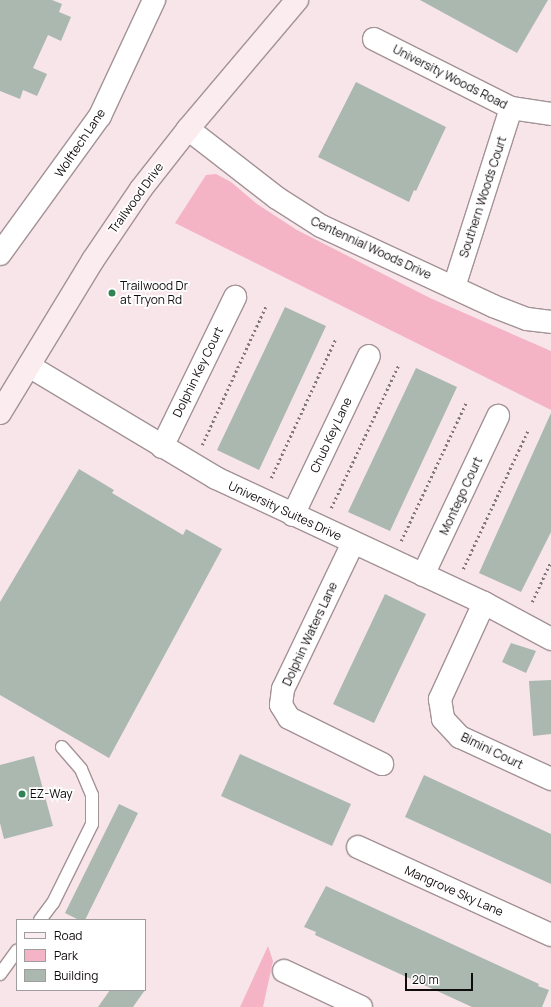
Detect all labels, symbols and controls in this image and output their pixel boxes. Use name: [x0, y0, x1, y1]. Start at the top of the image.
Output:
street label: University Woods Road: [390, 42, 510, 112]
street label: Wolftech Lane: [52, 106, 108, 180]
street label: Southern Woods Court: [457, 134, 509, 260]
street label: Trailwood Drive: [106, 160, 166, 236]
street label: Centennial Woods Drive: [308, 214, 434, 282]
place label: Trailwood Dr at Tryon Rd: [120, 279, 188, 307]
marker: Trailwood Dr at Tryon Rd: [107, 288, 117, 298]
street label: Dolphin Key Court: [170, 324, 226, 420]
street label: Chub Key Lane: [307, 395, 355, 475]
street label: Montego Court: [437, 455, 485, 537]
street label: University Suites Drive: [226, 478, 344, 544]
street label: Dolphin Waters Lane: [280, 580, 340, 688]
street label: Bimini Court: [459, 730, 525, 772]
place label: EZ-Way: [30, 787, 73, 801]
marker: EZ-Way: [17, 789, 27, 799]
street label: Mangrove Sky Lane: [403, 863, 505, 919]
legend: [16, 919, 146, 991]
text: Road: [54, 927, 82, 944]
text: Park: [54, 947, 78, 964]
scale bar: [407, 965, 475, 991]
text: Building: [54, 967, 98, 984]
text: 20 m: [412, 971, 439, 988]

